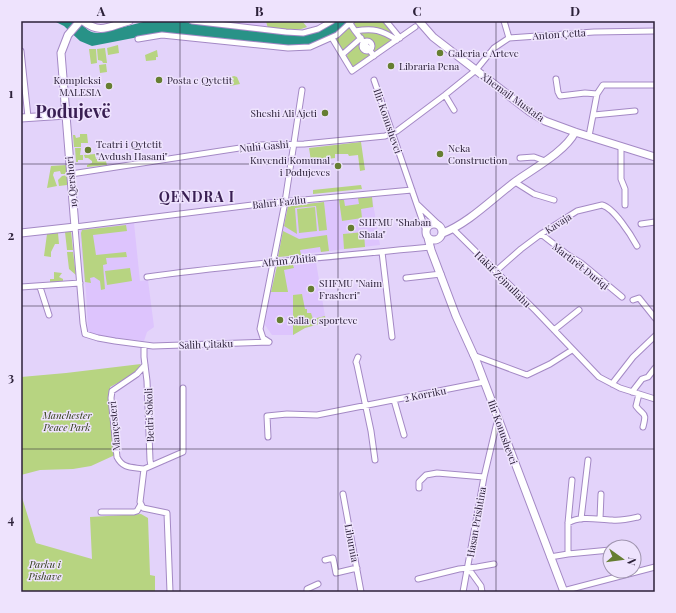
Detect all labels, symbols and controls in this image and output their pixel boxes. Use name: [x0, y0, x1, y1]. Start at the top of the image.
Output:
text: A: [96, 2, 106, 19]
text: B: [255, 2, 264, 19]
text: C: [412, 2, 422, 19]
text: D: [570, 2, 580, 19]
street label: Anton Çetta: [531, 25, 586, 43]
place label: Galeria e Arteve: [448, 46, 519, 60]
marker: Galeria e Arteve: [435, 48, 445, 58]
place label: Libraria Pena: [399, 59, 459, 73]
marker: Libraria Pena: [386, 61, 396, 71]
street label: Xhemajl Mustafa: [479, 69, 547, 125]
place label: Kompleksi MALESIA: [54, 73, 102, 99]
place label: Posta e Qytetit: [167, 73, 233, 87]
marker: Posta e Qytetit: [154, 75, 164, 85]
marker: Kompleksi MALESIA: [104, 81, 114, 91]
text: 1: [9, 84, 14, 101]
street label: Ilir Konushevci: [370, 87, 406, 155]
district label: Podujevë: [35, 99, 111, 123]
place label: Sheshi Ali Ajeti: [250, 106, 317, 120]
marker: Sheshi Ali Ajeti: [320, 108, 330, 118]
place label: Teatri i Qytetit "Avdush Hasani": [96, 137, 168, 163]
street label: Nuhi Gashi: [239, 137, 289, 155]
place label: Neka Construction: [448, 141, 507, 167]
marker: Teatri i Qytetit "Avdush Hasani": [83, 145, 93, 155]
marker: Neka Construction: [435, 149, 445, 159]
place label: Kuvendi Komunal i Podujeves: [250, 153, 330, 179]
street label: 19 Qershori: [62, 156, 80, 208]
marker: Kuvendi Komunal i Podujeves: [333, 161, 343, 171]
district label: QENDRA I: [159, 187, 235, 206]
street label: Bahri Fazliu: [251, 192, 307, 212]
street label: Kavaja: [542, 209, 574, 237]
place label: SHFMU "Shaban Shala": [359, 215, 431, 241]
marker: SHFMU "Shaban Shala": [346, 223, 356, 233]
text: 2: [8, 226, 15, 243]
street label: Martirët Duriqi: [550, 239, 612, 293]
street label: Hakif Zejnullahu: [472, 248, 534, 310]
street label: Afrim Zhitia: [260, 250, 317, 270]
place label: SHFMU "Naim Frasheri": [319, 276, 382, 302]
marker: SHFMU "Naim Frasheri": [306, 284, 316, 294]
place label: Salla e sporteve: [288, 313, 358, 327]
marker: Salla e sporteve: [275, 315, 285, 325]
street label: Salih Çitaku: [179, 336, 234, 352]
text: 3: [8, 368, 14, 385]
street label: 2 Korriku: [403, 383, 447, 405]
street label: Bedri Sokoli: [141, 388, 157, 442]
street label: Ilir Konushevci: [485, 398, 521, 466]
street label: Mançesteri: [105, 400, 123, 452]
park label: Manchester Peace Park: [41, 408, 92, 434]
street label: Hasan Prishtina: [463, 486, 489, 558]
text: 4: [8, 510, 15, 527]
street label: Liburnia: [341, 523, 363, 563]
north arrow: [602, 539, 642, 579]
text: N: [624, 556, 640, 567]
park label: Parku i Pishave: [28, 557, 62, 583]

